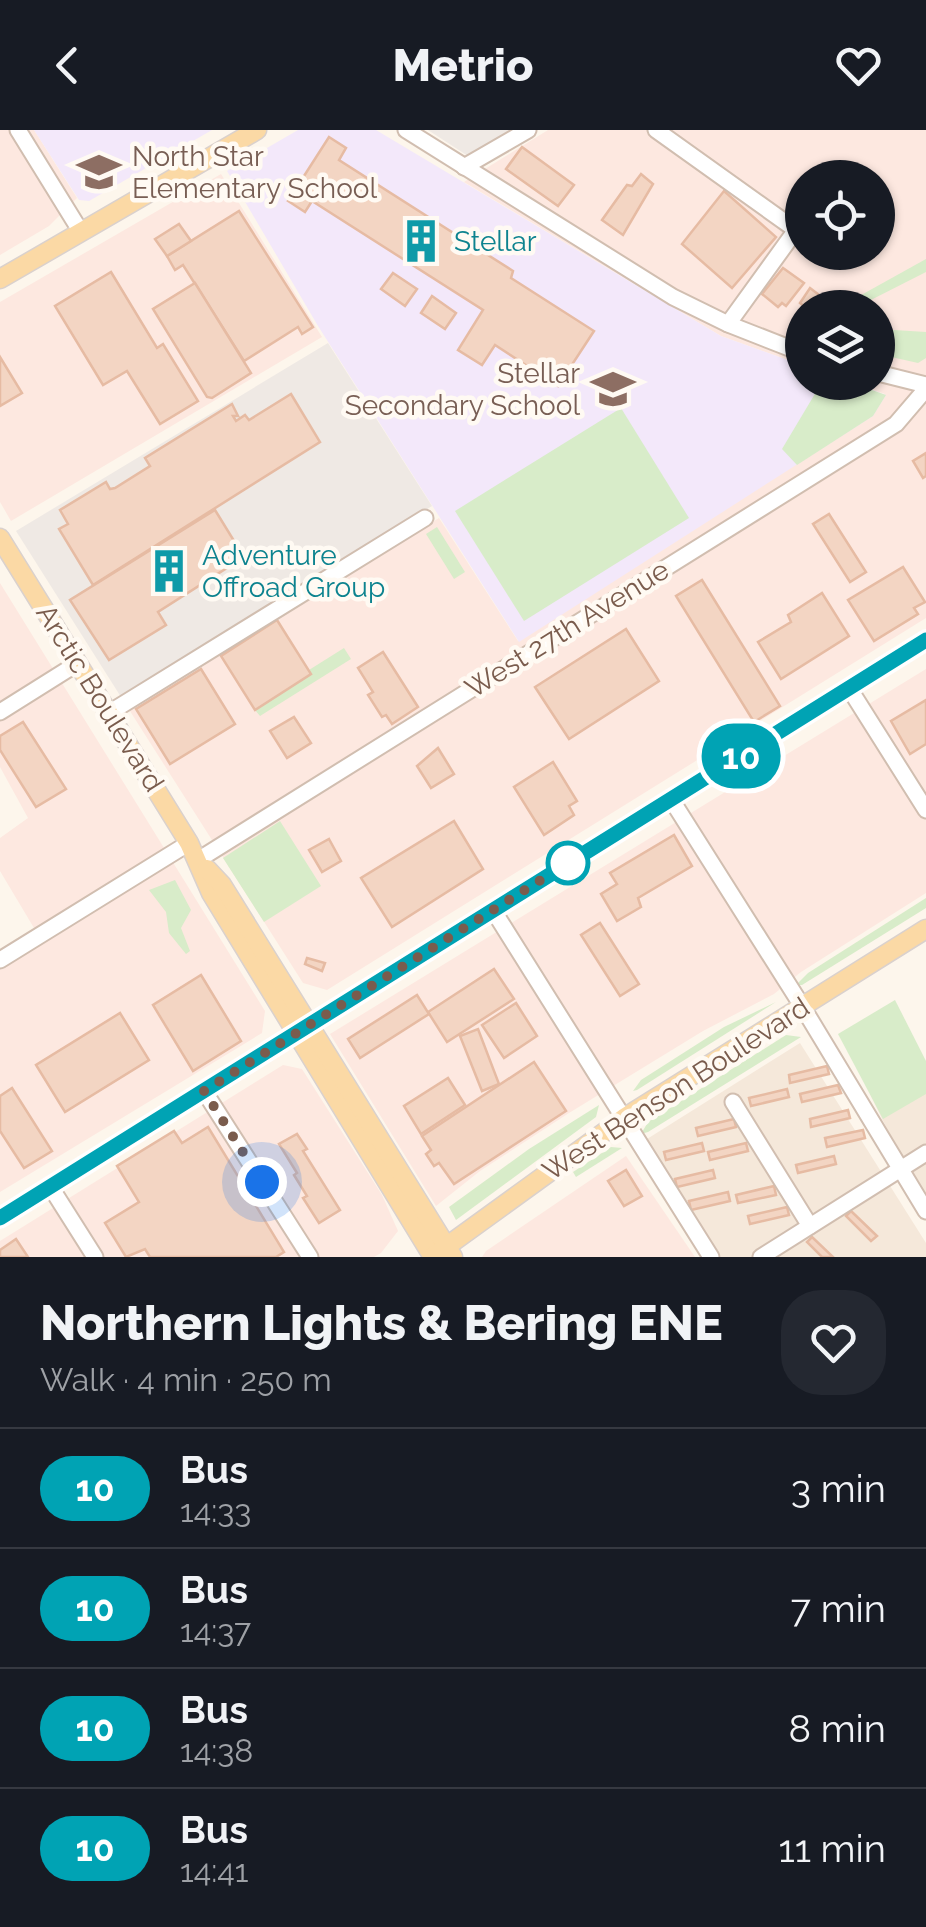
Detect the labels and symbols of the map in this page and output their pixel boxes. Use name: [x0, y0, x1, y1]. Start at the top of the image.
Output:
place label: North Star Elementary School: [132, 140, 377, 205]
school or university icon: North Star Elementary School: [75, 148, 123, 196]
building icon: Stellar: [397, 217, 445, 265]
place label: Stellar: [454, 225, 537, 258]
place label: Stellar Secondary School: [345, 357, 580, 422]
school or university icon: Stellar Secondary School: [589, 365, 637, 413]
place label: Adventure Offroad Group: [202, 539, 385, 604]
building icon: Adventure Offroad Group: [145, 547, 193, 595]
street label: West 27th Avenue: [459, 553, 675, 705]
street label: Arctic Boulevard: [29, 599, 171, 797]
line badge: 10: [696, 724, 786, 788]
unlabelled marker: [547, 842, 589, 884]
street label: West Benson Boulevard: [537, 990, 815, 1188]
your location: [237, 1157, 287, 1207]

